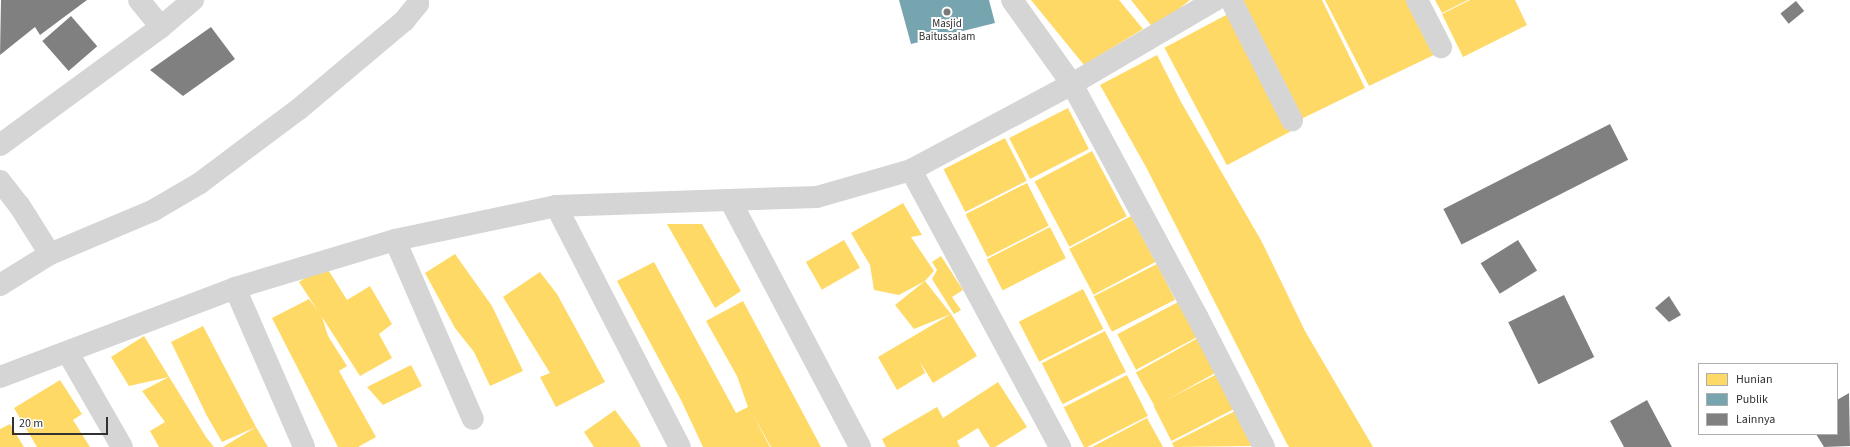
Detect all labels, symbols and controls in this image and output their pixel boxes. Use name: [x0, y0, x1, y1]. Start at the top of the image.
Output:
marker: Masjid Baitussalam: [942, 7, 952, 17]
place label: Masjid Baitussalam: [919, 18, 975, 44]
legend: [1698, 363, 1838, 435]
text: Hunian: [1736, 371, 1772, 388]
text: Publik: [1736, 391, 1768, 408]
scale bar: [14, 409, 110, 435]
text: Lainnya: [1736, 411, 1775, 428]
text: 20 m: [19, 415, 43, 432]

